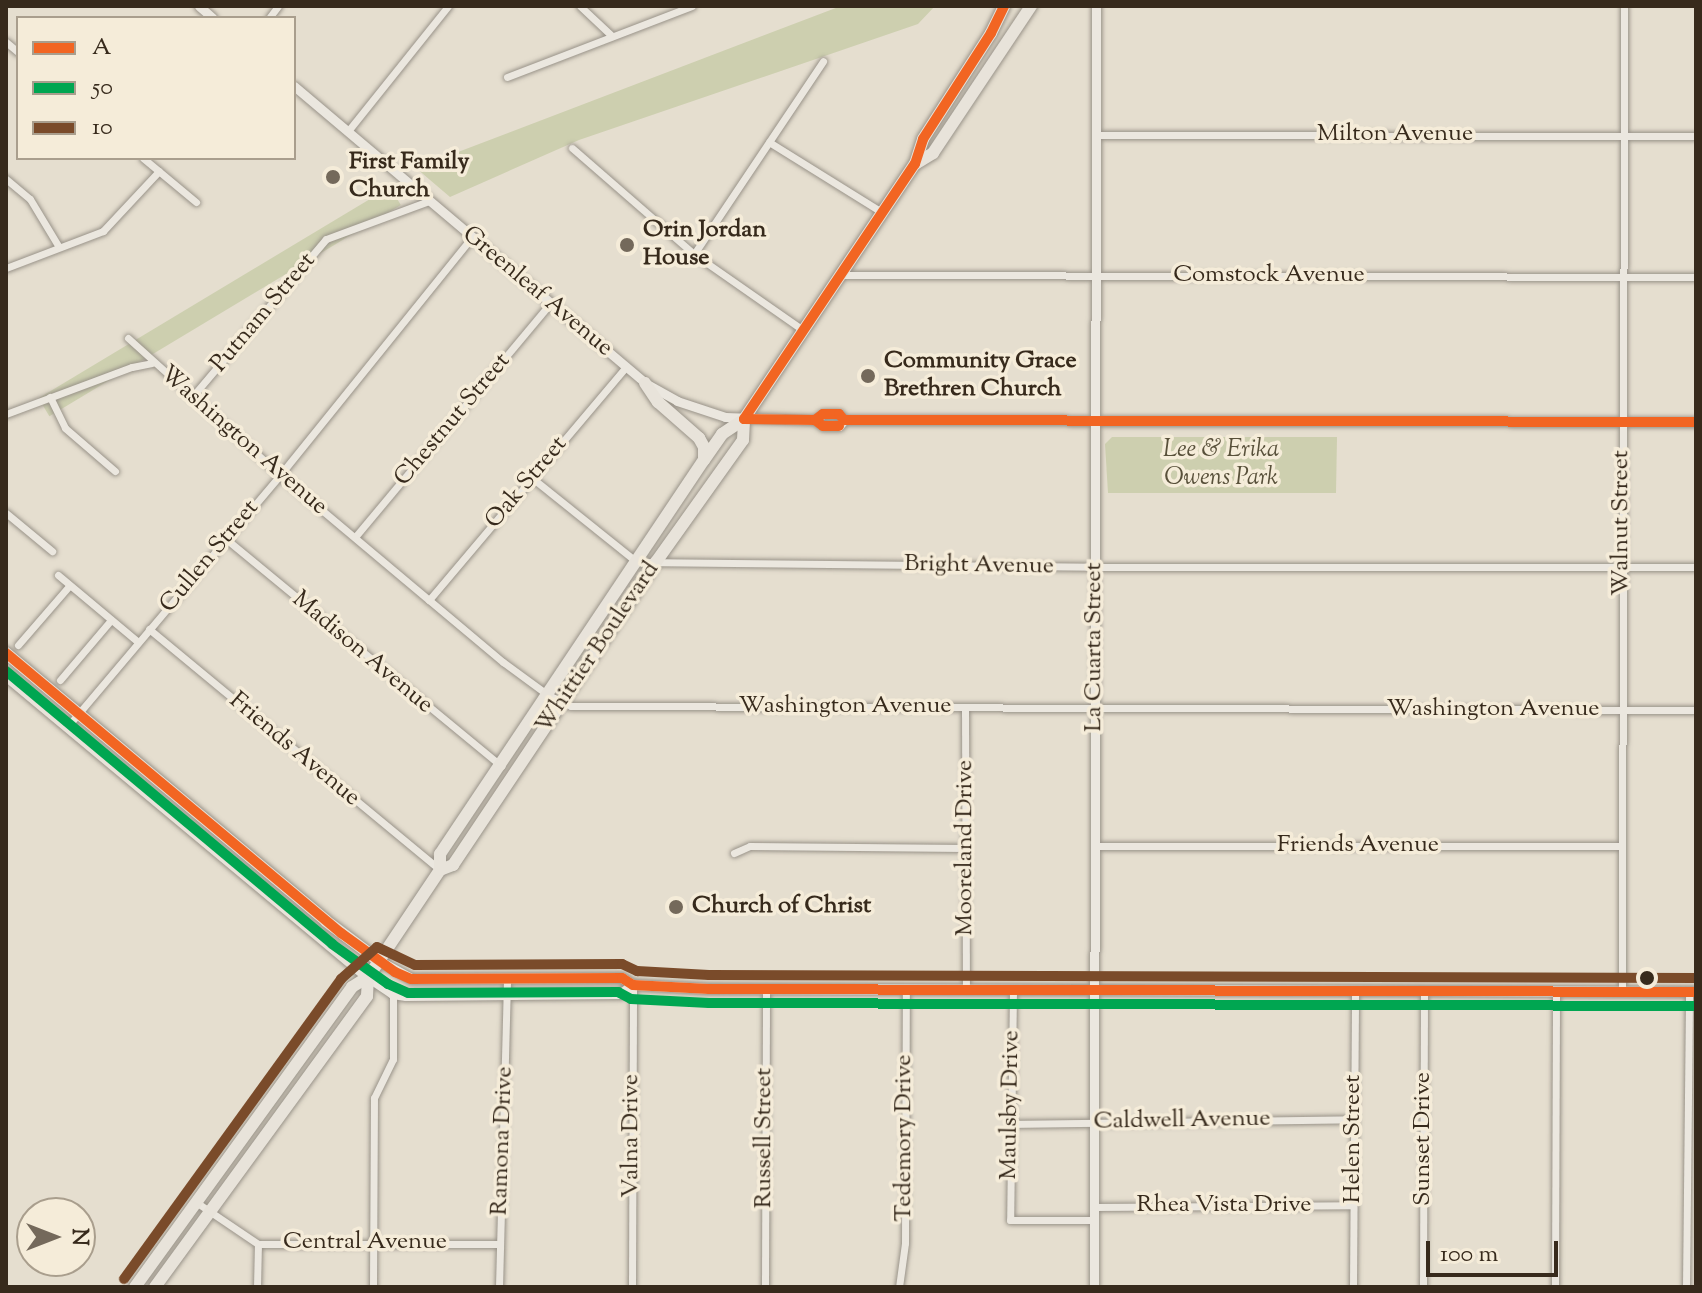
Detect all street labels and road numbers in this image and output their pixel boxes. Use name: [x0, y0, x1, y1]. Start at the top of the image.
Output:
street label: Milton Avenue: [1317, 121, 1473, 149]
street label: Greenleaf Avenue: [456, 221, 618, 363]
street label: Putnam Street: [206, 247, 322, 379]
street label: Comstock Avenue: [1173, 262, 1365, 290]
street label: Chestnut Street: [389, 348, 517, 492]
street label: Washington Avenue: [153, 360, 333, 522]
street label: Oak Street: [480, 431, 574, 535]
street label: Walnut Street: [1608, 450, 1636, 596]
street label: Cullen Street: [154, 495, 266, 619]
street label: Bright Avenue: [904, 550, 1054, 582]
street label: Whittier Boulevard: [530, 557, 666, 739]
street label: La Cuarta Street: [1081, 562, 1109, 732]
street label: Madison Avenue: [286, 586, 438, 720]
street label: Friends Avenue: [223, 687, 365, 813]
street label: Washington Avenue: [738, 693, 952, 721]
street label: Washington Avenue: [1386, 696, 1600, 724]
street label: Mooreland Drive: [952, 760, 980, 936]
street label: Friends Avenue: [1277, 832, 1439, 860]
street label: Maulsby Drive: [995, 1030, 1027, 1180]
street label: Tedemory Drive: [891, 1055, 919, 1221]
street label: Ramona Drive: [486, 1066, 520, 1216]
street label: Russell Street: [751, 1068, 779, 1208]
street label: Sunset Drive: [1410, 1072, 1438, 1206]
street label: Valna Drive: [618, 1074, 646, 1198]
street label: Helen Street: [1340, 1075, 1368, 1203]
street label: Caldwell Avenue: [1093, 1105, 1271, 1137]
street label: Rhea Vista Drive: [1137, 1192, 1311, 1220]
street label: Central Avenue: [283, 1229, 447, 1257]

